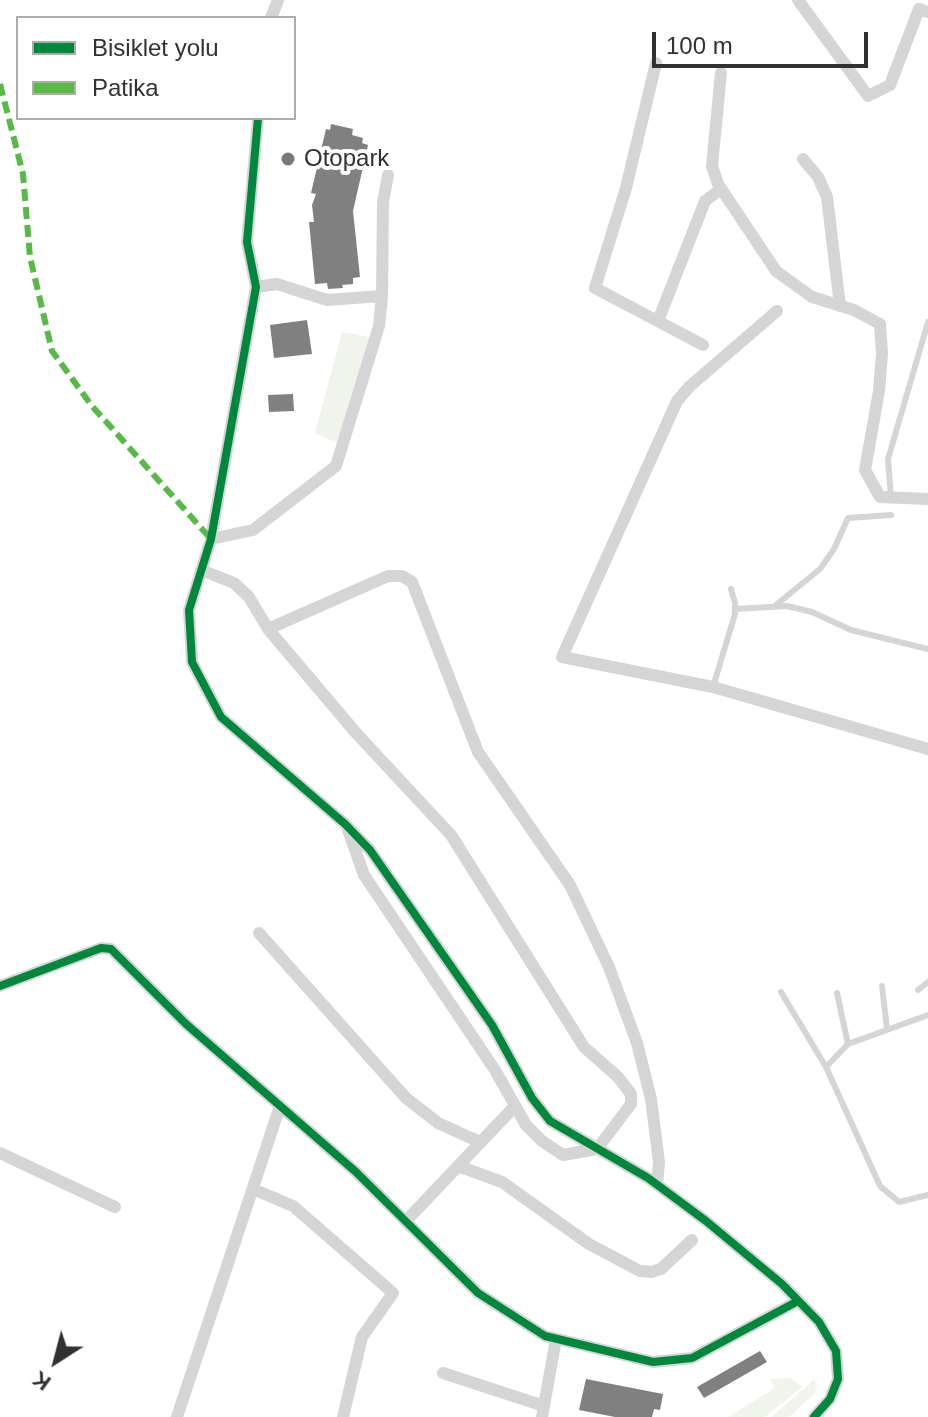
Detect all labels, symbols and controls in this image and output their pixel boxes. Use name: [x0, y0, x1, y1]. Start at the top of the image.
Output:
legend: [16, 16, 296, 120]
scale bar: [656, 16, 872, 66]
text: 100 m: [666, 32, 733, 59]
text: Bisiklet yolu: [92, 34, 219, 61]
text: Patika: [92, 74, 159, 101]
place label: Otopark: [304, 145, 389, 173]
marker: Otopark: [279, 150, 297, 168]
north arrow: [16, 1321, 96, 1401]
text: K: [28, 1366, 55, 1396]

